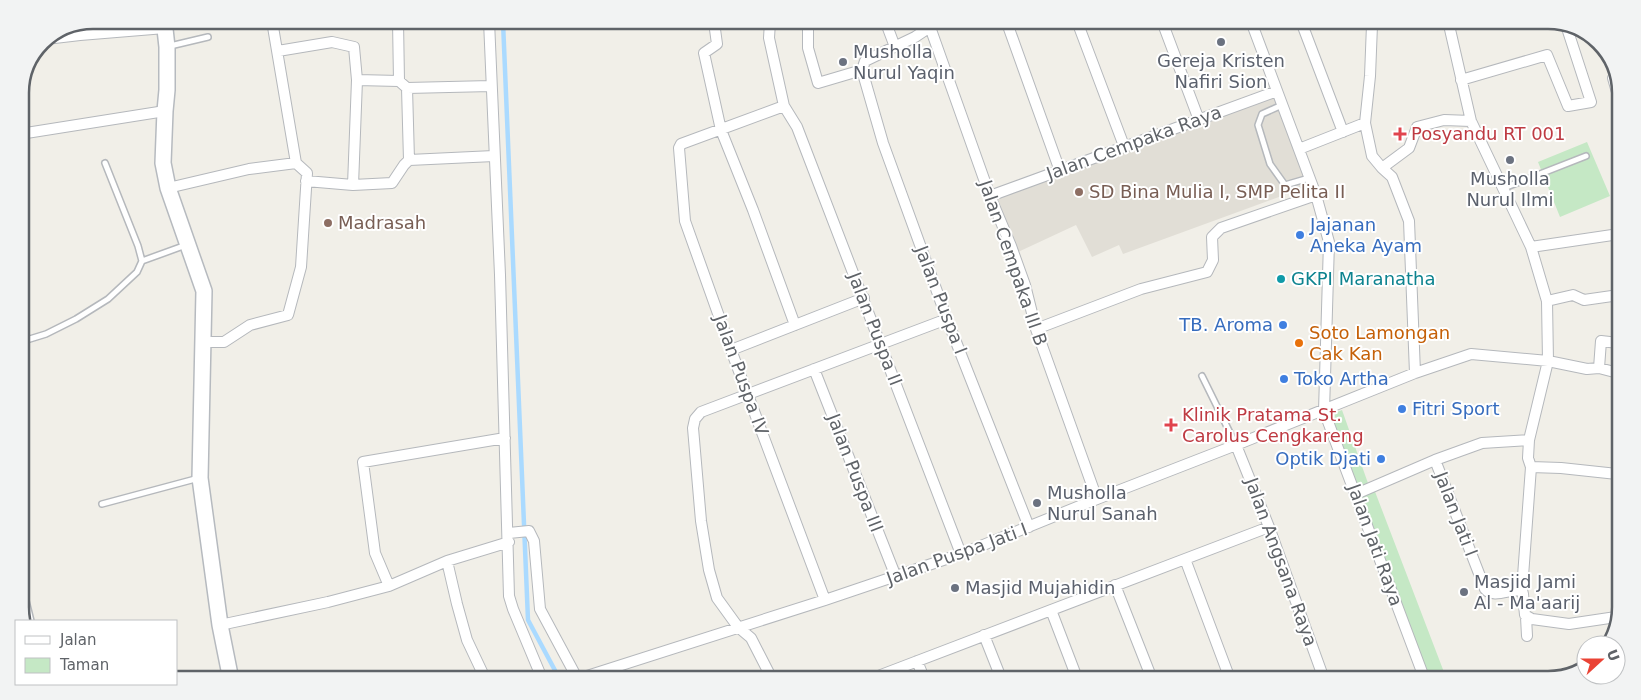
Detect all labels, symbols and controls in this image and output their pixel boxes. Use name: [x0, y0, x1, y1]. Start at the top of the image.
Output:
marker: Gereja Kristen Nafiri Sion: [1215, 36, 1227, 48]
place label: Musholla Nurul Yaqin: [853, 41, 955, 83]
place label: Gereja Kristen Nafiri Sion: [1157, 50, 1285, 92]
marker: Musholla Nurul Yaqin: [837, 56, 849, 68]
street label: Jalan Cempaka Raya: [1042, 101, 1224, 184]
place label: Posyandu RT 001: [1411, 123, 1566, 144]
marker: Posyandu RT 001: [1393, 127, 1407, 141]
marker: Musholla Nurul Ilmi: [1504, 154, 1516, 166]
place label: Musholla Nurul Ilmi: [1466, 168, 1554, 210]
street label: Jalan Cempaka III B: [975, 176, 1052, 349]
place label: SD Bina Mulia I, SMP Pelita II: [1089, 181, 1345, 202]
marker: SD Bina Mulia I, SMP Pelita II: [1073, 186, 1085, 198]
place label: Madrasah: [338, 212, 426, 233]
place label: Jajanan Aneka Ayam: [1309, 214, 1422, 256]
marker: Madrasah: [322, 217, 334, 229]
marker: Jajanan Aneka Ayam: [1294, 229, 1306, 241]
street label: Jalan Puspa I: [911, 242, 972, 357]
street label: Jalan Puspa II: [844, 268, 907, 388]
place label: GKPI Maranatha: [1291, 268, 1436, 289]
marker: GKPI Maranatha: [1275, 273, 1287, 285]
street label: Jalan Puspa IV: [710, 311, 773, 439]
place label: TB. Aroma: [1178, 314, 1273, 335]
marker: TB. Aroma: [1277, 319, 1289, 331]
place label: Soto Lamongan Cak Kan: [1309, 322, 1450, 364]
marker: Soto Lamongan Cak Kan: [1293, 337, 1305, 349]
place label: Toko Artha: [1293, 368, 1389, 389]
marker: Toko Artha: [1278, 373, 1290, 385]
place label: Fitri Sport: [1412, 398, 1500, 419]
marker: Fitri Sport: [1396, 403, 1408, 415]
place label: Klinik Pratama St. Carolus Cengkareng: [1182, 404, 1364, 446]
street label: Jalan Puspa III: [823, 410, 888, 535]
marker: Klinik Pratama St. Carolus Cengkareng: [1164, 418, 1178, 432]
place label: Optik Djati: [1275, 448, 1371, 469]
marker: Optik Djati: [1375, 453, 1387, 465]
street label: Jalan Jati I: [1430, 468, 1482, 559]
street label: Jalan Angsana Raya: [1241, 474, 1322, 649]
street label: Jalan Jati Raya: [1343, 480, 1407, 609]
place label: Musholla Nurul Sanah: [1047, 482, 1158, 524]
marker: Musholla Nurul Sanah: [1031, 497, 1043, 509]
street label: Jalan Puspa Jati I: [883, 518, 1030, 589]
place label: Masjid Jami Al - Ma'aarij: [1474, 571, 1580, 613]
place label: Masjid Mujahidin: [965, 577, 1115, 598]
marker: Masjid Mujahidin: [949, 582, 961, 594]
marker: Masjid Jami Al - Ma'aarij: [1458, 586, 1470, 598]
legend: [15, 620, 178, 685]
text: Jalan: [59, 631, 96, 649]
north arrow: [1576, 635, 1626, 685]
text: U: [1604, 647, 1623, 664]
text: Taman: [59, 656, 109, 674]

